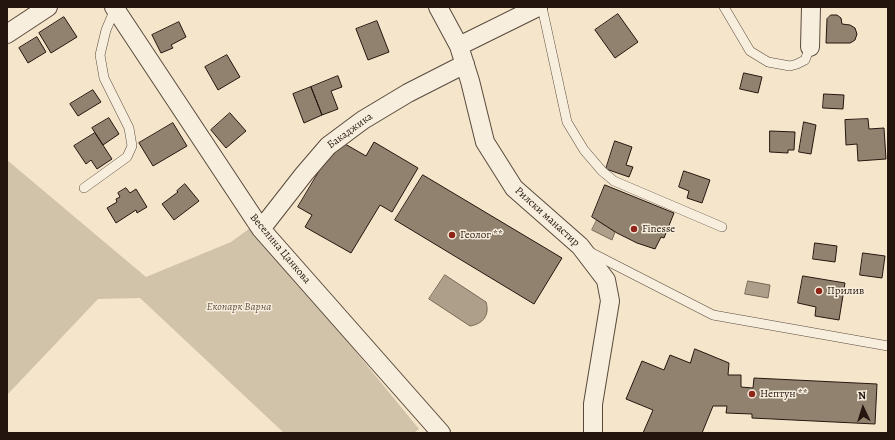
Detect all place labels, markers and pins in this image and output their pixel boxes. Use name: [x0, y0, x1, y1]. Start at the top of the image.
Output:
place label: Finesse: [642, 222, 675, 236]
marker: Finesse: [629, 224, 639, 234]
place label: Геолог **: [460, 228, 503, 242]
marker: Геолог **: [447, 230, 457, 240]
place label: Прилив: [827, 284, 864, 298]
marker: Прилив: [814, 286, 824, 296]
place label: Нептун **: [760, 387, 808, 401]
marker: Нептун **: [747, 389, 757, 399]

